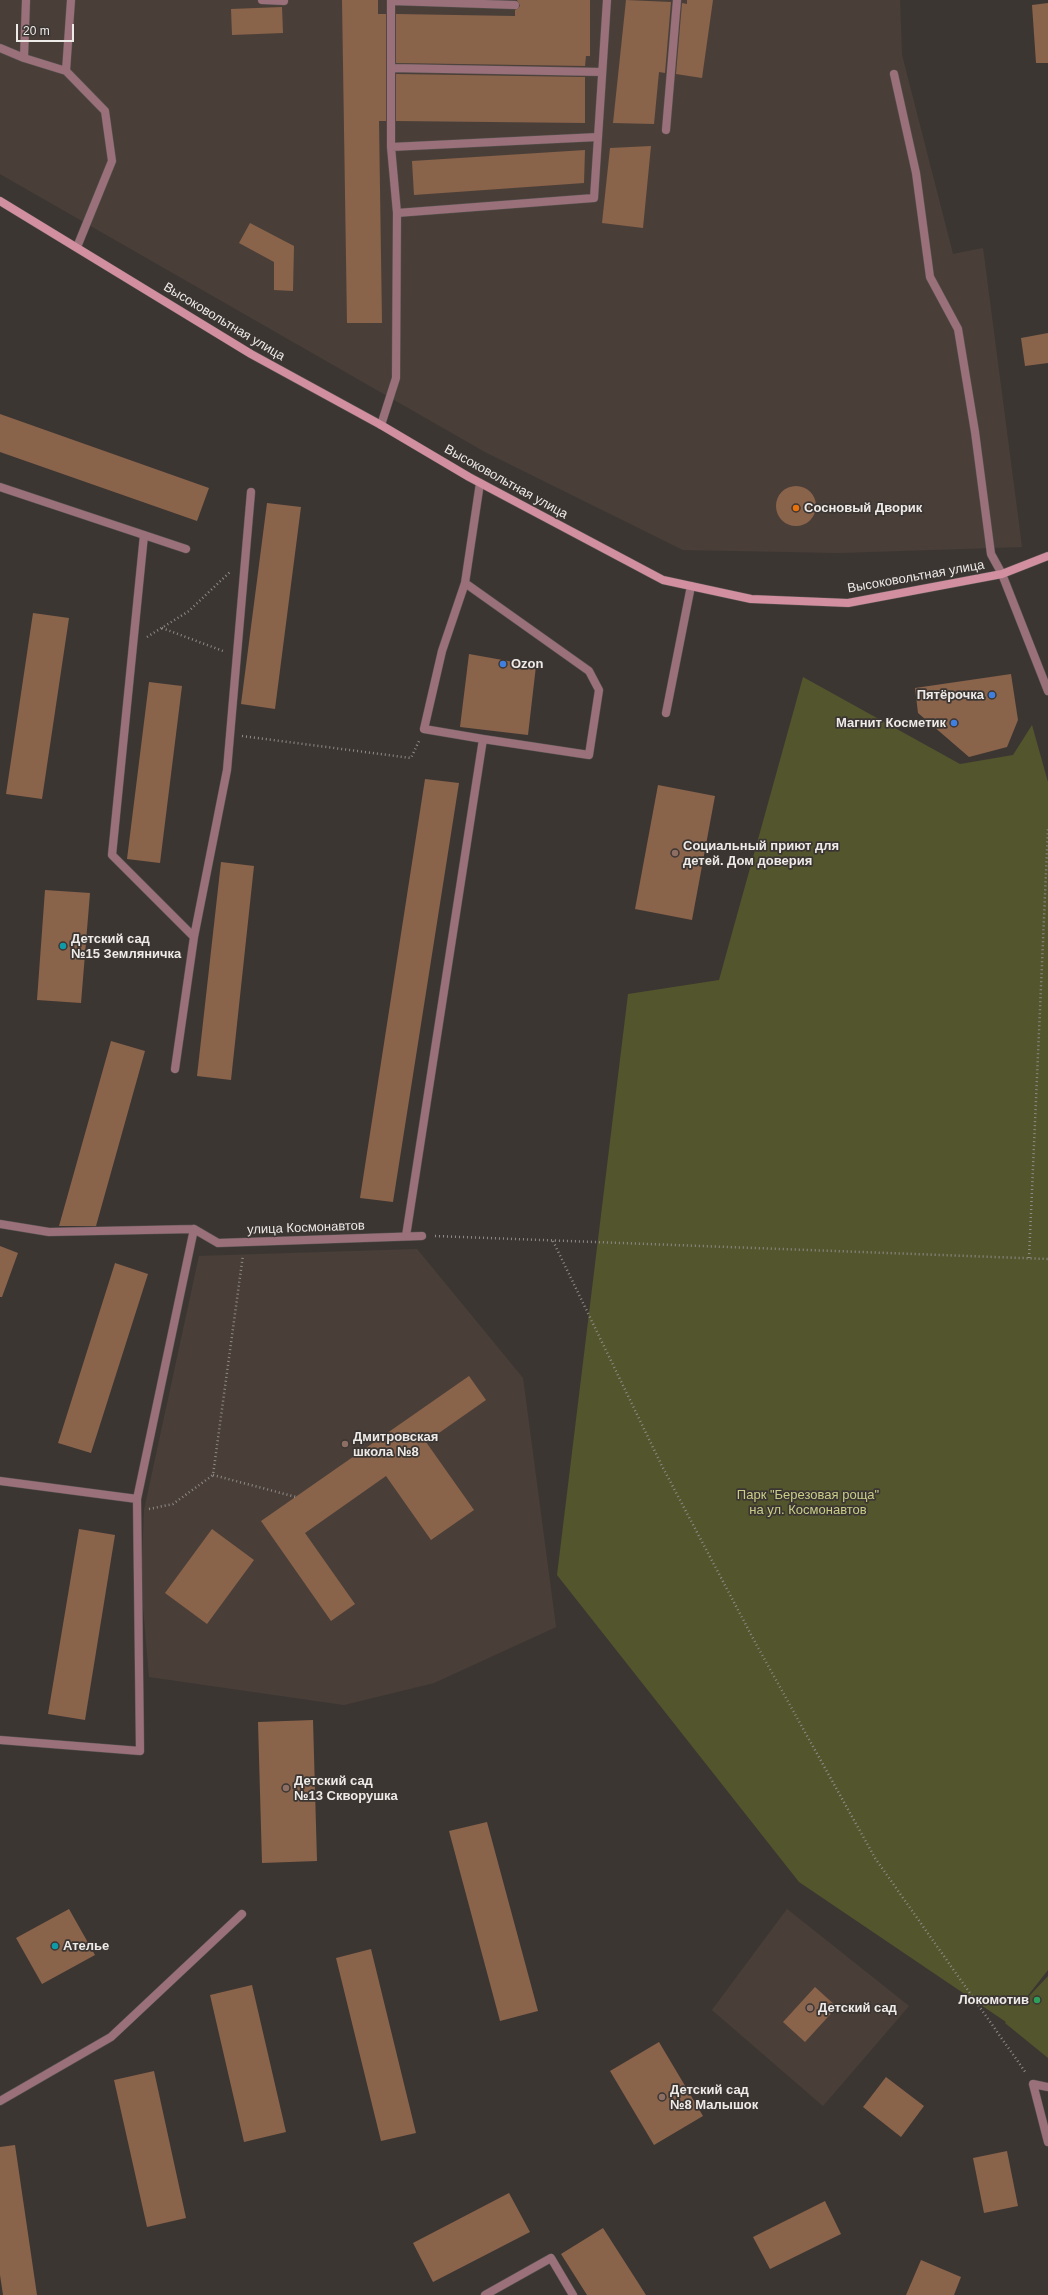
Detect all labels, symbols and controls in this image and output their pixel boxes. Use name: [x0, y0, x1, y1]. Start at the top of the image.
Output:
scale bar: [18, 16, 76, 42]
text: 20 m: [23, 24, 50, 38]
street label: Высоковольтная улица: [161, 280, 287, 364]
street label: Высоковольтная улица: [442, 442, 570, 522]
place label: Сосновый Дворик: [804, 500, 922, 516]
marker: Сосновый Дворик: [791, 503, 801, 513]
street label: Высоковольтная улица: [846, 557, 986, 597]
place label: Ozon: [511, 656, 543, 672]
marker: Ozon: [498, 659, 508, 669]
place label: Пятёрочка: [917, 687, 984, 703]
marker: Пятёрочка: [987, 690, 997, 700]
place label: Магнит Косметик: [836, 715, 946, 731]
marker: Магнит Косметик: [949, 718, 959, 728]
place label: Социальный приют для детей. Дом доверия: [683, 838, 839, 869]
marker: Социальный приют для детей. Дом доверия: [670, 848, 680, 858]
place label: Детский сад №15 Земляничка: [71, 931, 181, 962]
marker: Детский сад №15 Земляничка: [58, 941, 68, 951]
street label: улица Космонавтов: [247, 1218, 365, 1238]
place label: Дмитровская школа №8: [353, 1429, 438, 1460]
marker: Дмитровская школа №8: [340, 1439, 350, 1449]
park label: Парк "Березовая роща" на ул. Космонавтов: [737, 1487, 879, 1518]
place label: Детский сад №13 Скворушка: [294, 1773, 398, 1804]
marker: Детский сад №13 Скворушка: [281, 1783, 291, 1793]
place label: Ателье: [63, 1938, 109, 1954]
marker: Ателье: [50, 1941, 60, 1951]
place label: Локомотив: [958, 1992, 1029, 2008]
marker: Локомотив: [1032, 1995, 1042, 2005]
place label: Детский сад: [818, 2000, 897, 2016]
marker: Детский сад: [805, 2003, 815, 2013]
place label: Детский сад №8 Малышок: [670, 2082, 758, 2113]
marker: Детский сад №8 Малышок: [657, 2092, 667, 2102]

